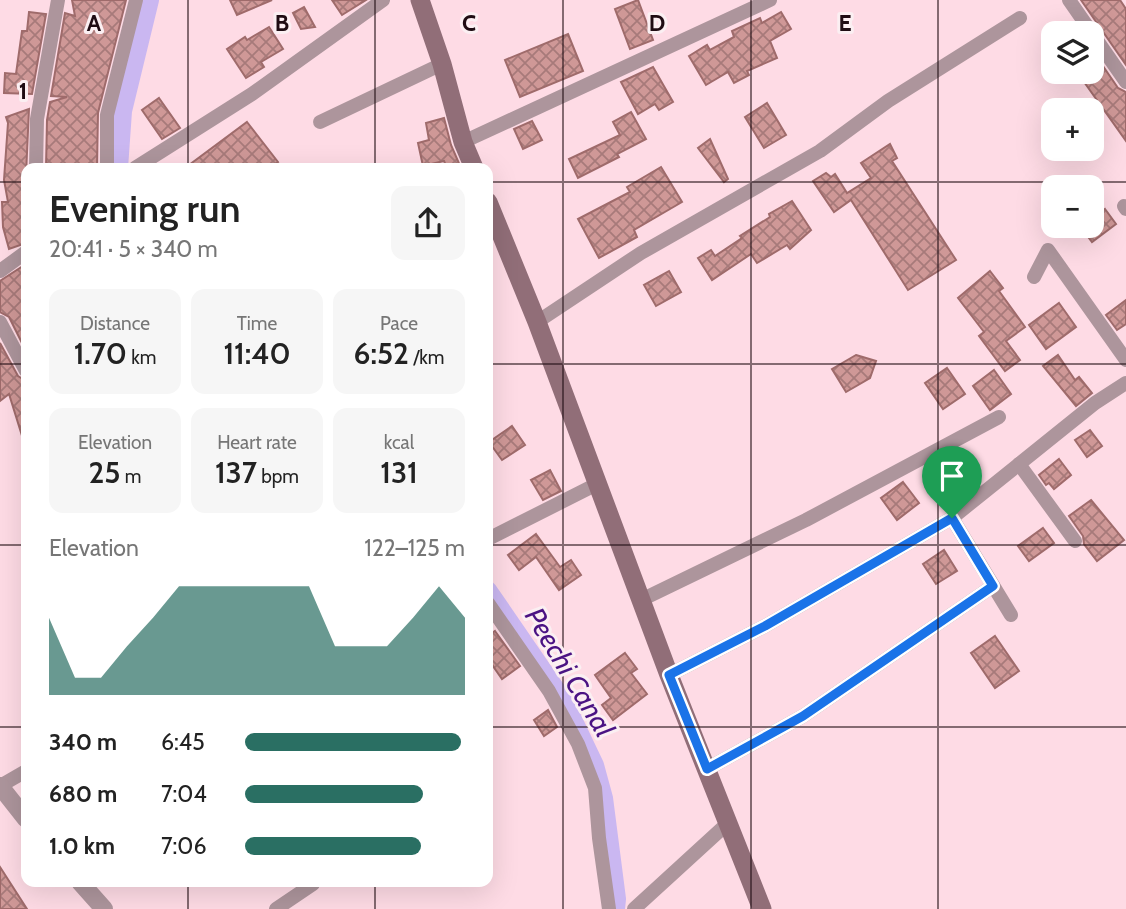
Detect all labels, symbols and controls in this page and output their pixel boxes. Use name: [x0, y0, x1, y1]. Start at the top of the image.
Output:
text: A: [87, 9, 102, 37]
text: B: [275, 9, 289, 37]
text: C: [462, 9, 476, 37]
text: D: [649, 9, 665, 37]
text: E: [838, 9, 852, 37]
map controls: [1041, 21, 1104, 238]
button: layers: [1041, 21, 1104, 84]
text: 1: [19, 77, 27, 105]
button: +: [1041, 98, 1104, 161]
button: −: [1041, 175, 1104, 238]
text: Evening run: [49, 185, 241, 232]
button: share: [391, 186, 465, 260]
text: 20:41 · 5 × 340 m: [49, 235, 218, 263]
text: Distance: [80, 312, 150, 335]
text: Time: [237, 312, 277, 335]
text: Pace: [380, 312, 418, 335]
text: 1.70: [74, 335, 127, 372]
text: 11:40: [224, 335, 290, 372]
text: 6:52: [354, 335, 409, 372]
text: km: [127, 346, 156, 369]
text: /km: [409, 346, 445, 369]
text: Elevation: [78, 431, 152, 454]
text: Heart rate: [217, 431, 297, 454]
text: kcal: [384, 431, 414, 454]
pin: [922, 446, 982, 518]
text: 25: [89, 454, 121, 491]
text: 137: [215, 454, 257, 491]
text: 131: [380, 454, 418, 491]
icon: arrive: [933, 457, 971, 495]
text: m: [121, 465, 141, 488]
text: bpm: [257, 465, 299, 488]
text: Elevation: [49, 534, 139, 562]
text: 122–125 m: [364, 534, 465, 562]
water label: Peechi Canal: [518, 601, 622, 743]
text: 340 m: [49, 728, 117, 756]
text: 6:45: [161, 728, 205, 756]
text: 680 m: [49, 780, 117, 808]
text: 7:04: [161, 780, 207, 808]
text: 1.0 km: [49, 832, 115, 860]
text: 7:06: [161, 832, 206, 860]

